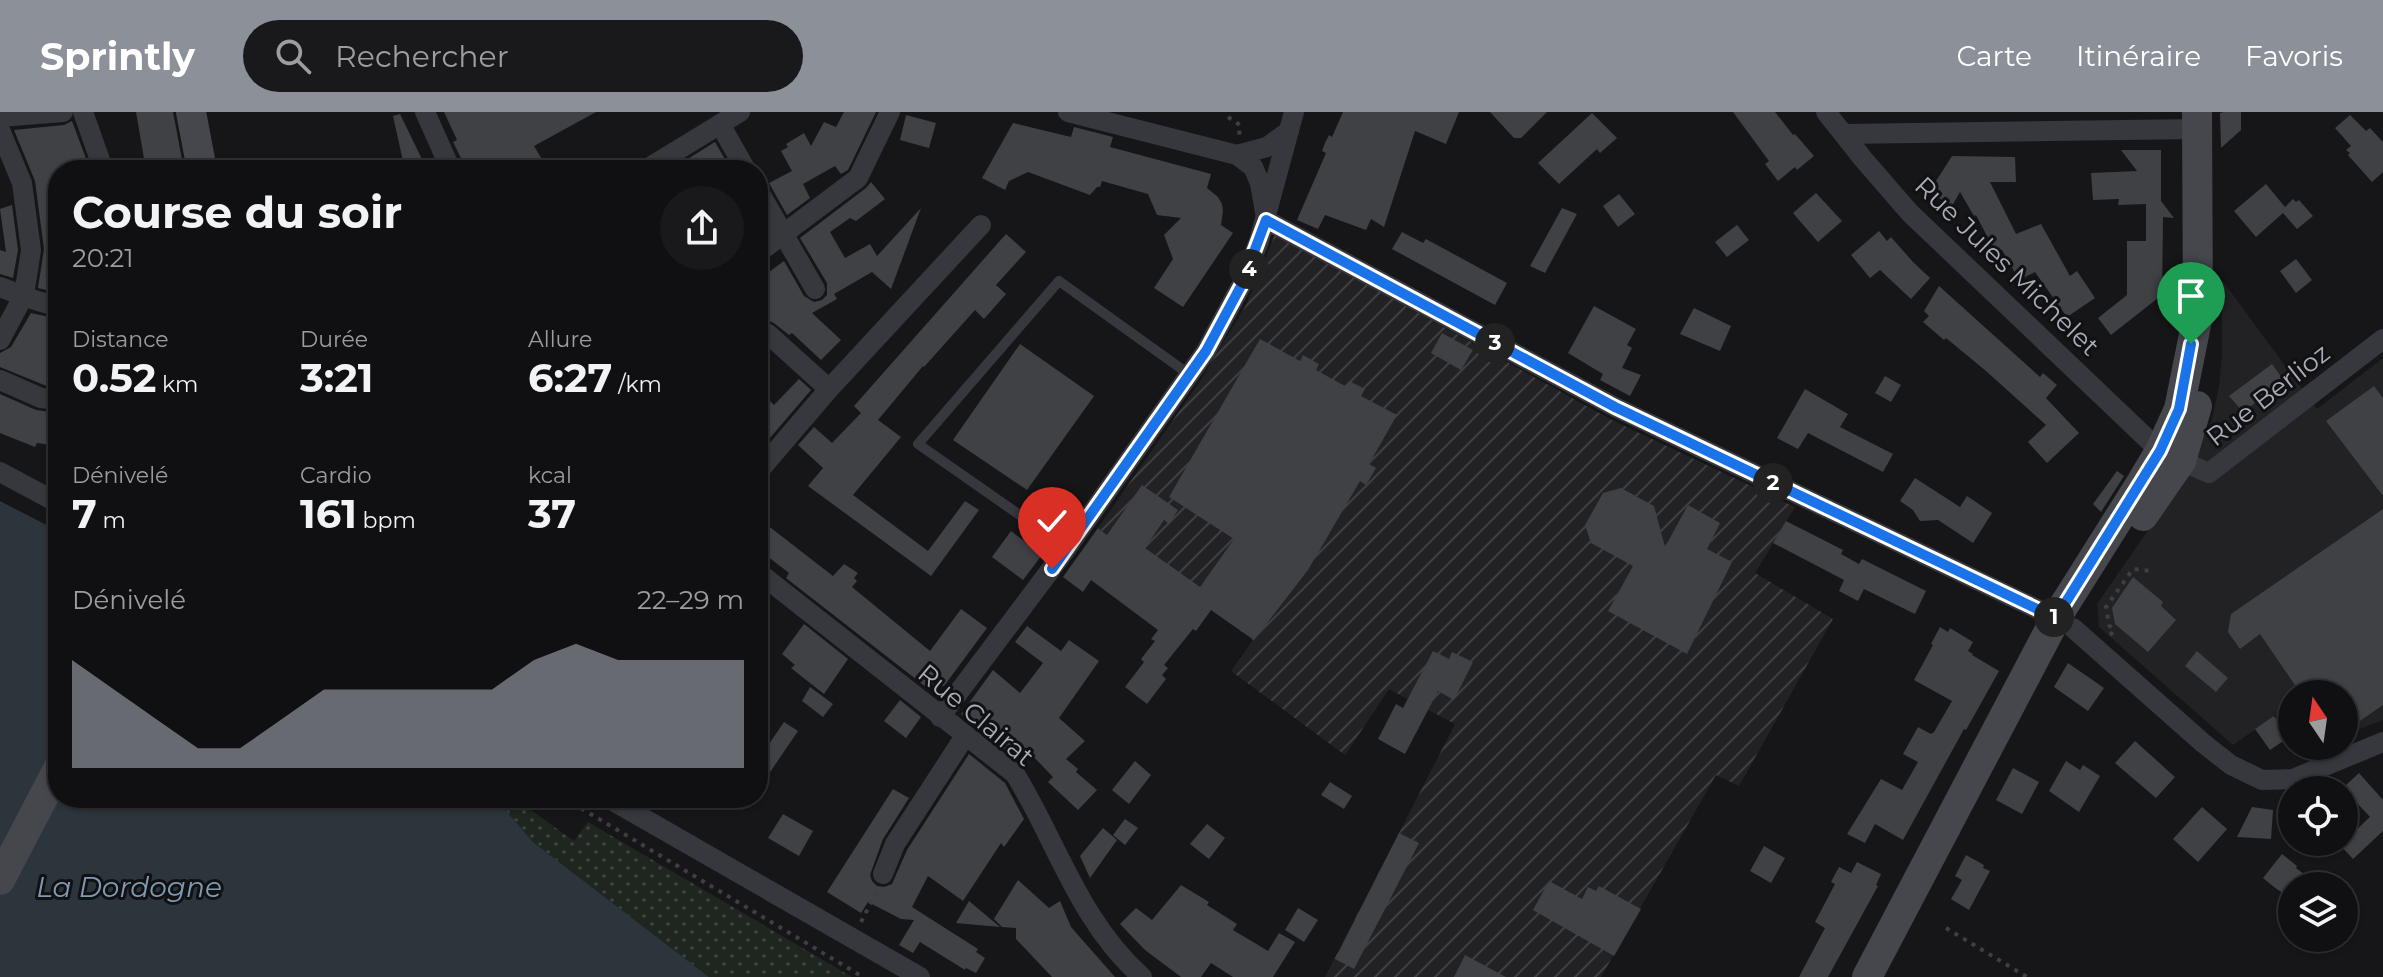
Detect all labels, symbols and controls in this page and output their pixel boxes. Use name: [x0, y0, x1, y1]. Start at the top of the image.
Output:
search box: [243, 20, 803, 92]
text: Sprintly: [40, 33, 195, 80]
icon: search: [271, 34, 315, 78]
text: Rechercher: [335, 38, 509, 75]
text: Carte: [1956, 39, 2032, 73]
text: Itinéraire: [2076, 39, 2201, 73]
text: Favoris: [2245, 39, 2343, 73]
street label: Rue Jules Michelet: [1908, 170, 2106, 362]
text: Course du soir: [72, 185, 402, 239]
button: share: [660, 186, 744, 270]
text: 20:21: [72, 242, 134, 274]
pin: 4: [1229, 249, 1269, 289]
text: 4: [1241, 255, 1257, 282]
pin: [2157, 262, 2225, 344]
icon: arrive: [2169, 274, 2213, 318]
pin: 3: [1475, 323, 1515, 363]
text: Distance: [72, 326, 169, 353]
text: Durée: [300, 326, 368, 353]
text: Allure: [528, 326, 592, 353]
text: 3: [1488, 329, 1502, 356]
street label: Rue Berlioz: [2200, 337, 2336, 453]
text: 0.52: [72, 353, 156, 402]
text: 3:21: [300, 353, 373, 402]
text: 6:27: [528, 353, 612, 402]
text: km: [156, 371, 198, 398]
text: /km: [612, 371, 662, 398]
text: Dénivelé: [72, 462, 168, 489]
text: Cardio: [300, 462, 372, 489]
text: kcal: [528, 462, 572, 489]
pin: 2: [1753, 463, 1793, 503]
text: 2: [1767, 469, 1779, 496]
pin: [1018, 487, 1086, 569]
text: 7: [72, 489, 97, 538]
text: 161: [300, 489, 357, 538]
text: 37: [528, 489, 576, 538]
icon: check: [1030, 499, 1074, 543]
text: m: [97, 507, 126, 534]
text: bpm: [357, 507, 416, 534]
text: Dénivelé: [72, 584, 186, 616]
text: 22–29 m: [637, 584, 744, 616]
pin: 1: [2034, 597, 2074, 637]
text: 1: [2050, 603, 2058, 630]
street label: Rue Clairat: [911, 657, 1041, 773]
north arrow: [2278, 680, 2358, 760]
map controls: [2278, 680, 2358, 952]
button: locate: [2278, 776, 2358, 856]
water label: La Dordogne: [36, 870, 222, 904]
button: layers: [2278, 872, 2358, 952]

